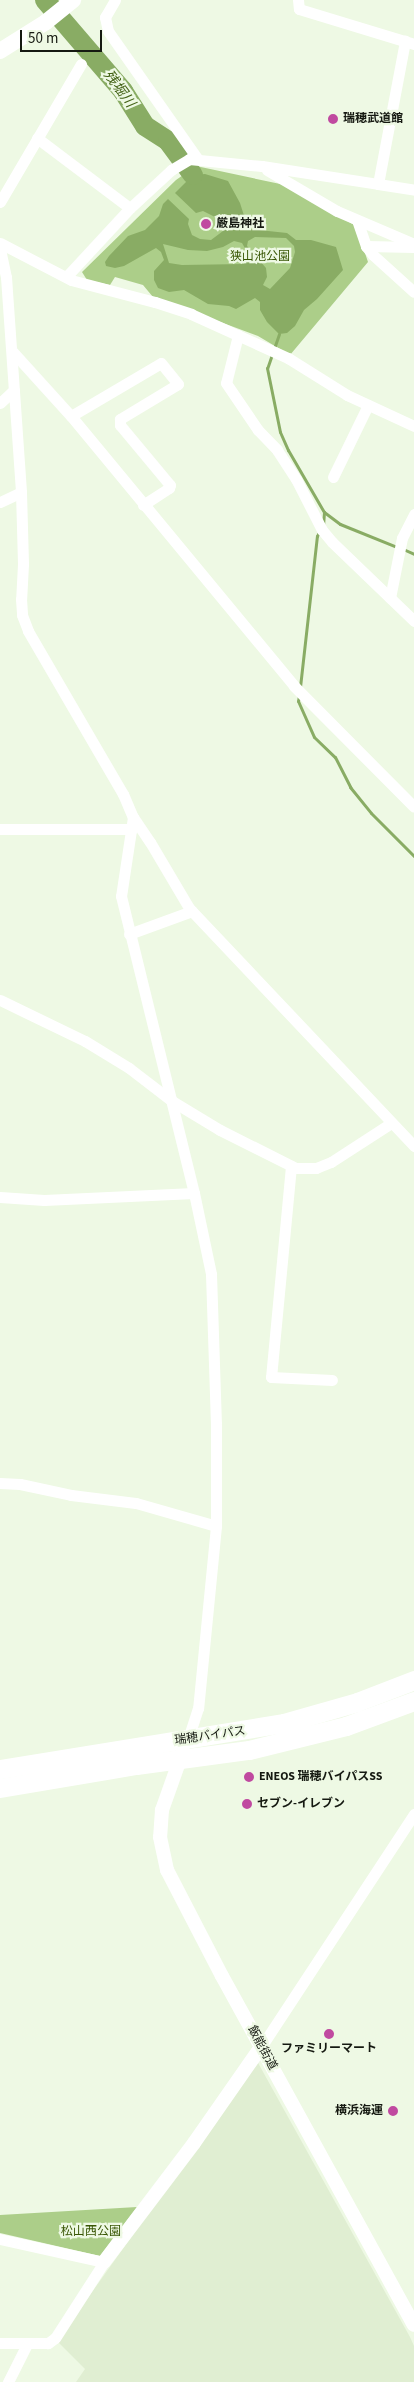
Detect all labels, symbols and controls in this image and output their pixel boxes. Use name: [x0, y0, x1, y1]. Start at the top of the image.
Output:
scale bar: [22, 20, 105, 52]
text: 50 m: [28, 28, 58, 49]
water label: 残堀川: [100, 67, 138, 111]
place label: 瑞穂武道館: [343, 112, 403, 126]
marker: 瑞穂武道館: [327, 113, 339, 125]
place label: 厳島神社: [216, 217, 264, 231]
marker: 厳島神社: [200, 218, 212, 230]
park label: 狭山池公園: [230, 250, 290, 264]
street label: 瑞穂バイパス: [173, 1724, 247, 1748]
place label: ENEOS 瑞穂バイパスSS: [259, 1770, 383, 1784]
marker: ENEOS 瑞穂バイパスSS: [243, 1771, 255, 1783]
place label: セブン-イレブン: [257, 1797, 345, 1811]
marker: セブン-イレブン: [241, 1798, 253, 1810]
street label: 飯能街道: [244, 2023, 280, 2073]
marker: ファミリーマート: [323, 2028, 335, 2040]
place label: ファミリーマート: [281, 2042, 377, 2056]
place label: 横浜海運: [335, 2104, 383, 2118]
marker: 横浜海運: [387, 2105, 399, 2117]
park label: 松山西公園: [61, 2225, 121, 2239]

